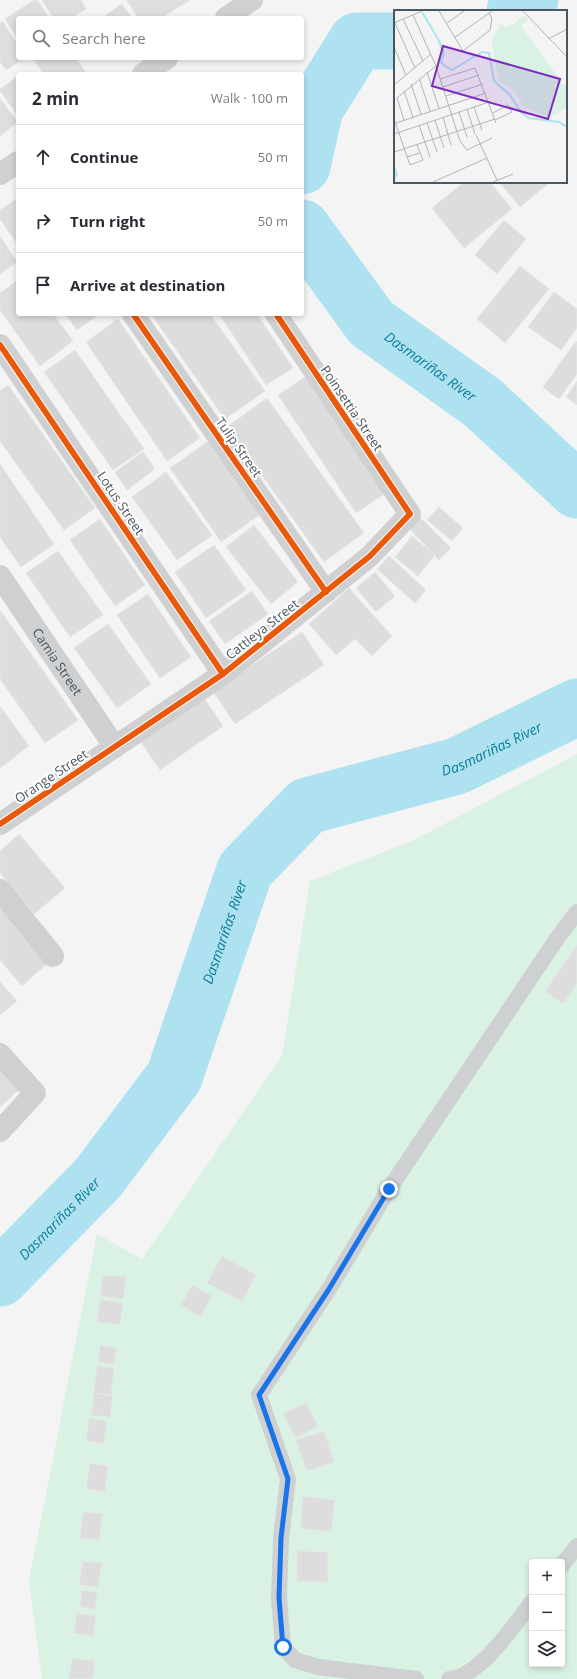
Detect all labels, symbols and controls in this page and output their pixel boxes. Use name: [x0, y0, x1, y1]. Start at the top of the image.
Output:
inset map: [394, 10, 567, 183]
search box: [16, 16, 304, 60]
icon: search: [30, 27, 52, 49]
text: Search here: [62, 28, 146, 48]
text: 2 min: [32, 87, 79, 110]
text: Walk · 100 m: [211, 89, 288, 107]
icon: ahead: [32, 146, 54, 168]
text: Continue: [70, 147, 138, 167]
text: 50 m: [258, 148, 288, 166]
icon: right: [32, 210, 54, 232]
text: Turn right: [70, 211, 145, 231]
text: 50 m: [258, 212, 288, 230]
icon: arrive: [32, 274, 54, 296]
text: Arrive at destination: [70, 275, 225, 295]
water label: Dasmariñas River: [381, 326, 481, 405]
street label: Poinsettia Street: [317, 362, 388, 455]
street label: Tulip Street: [212, 413, 266, 481]
street label: Lotus Street: [93, 468, 149, 539]
street label: Cattleya Street: [222, 594, 303, 663]
street label: Camia Street: [28, 624, 87, 699]
water label: Dasmariñas River: [439, 716, 545, 779]
street label: Orange Street: [11, 745, 91, 807]
water label: Dasmariñas River: [197, 877, 251, 986]
water label: Dasmariñas River: [14, 1172, 104, 1263]
route end: [380, 1180, 398, 1198]
map controls: [529, 1559, 565, 1667]
button: +: [529, 1559, 565, 1595]
button: −: [529, 1595, 565, 1631]
button: layers: [529, 1631, 565, 1667]
route start: [274, 1638, 292, 1656]

